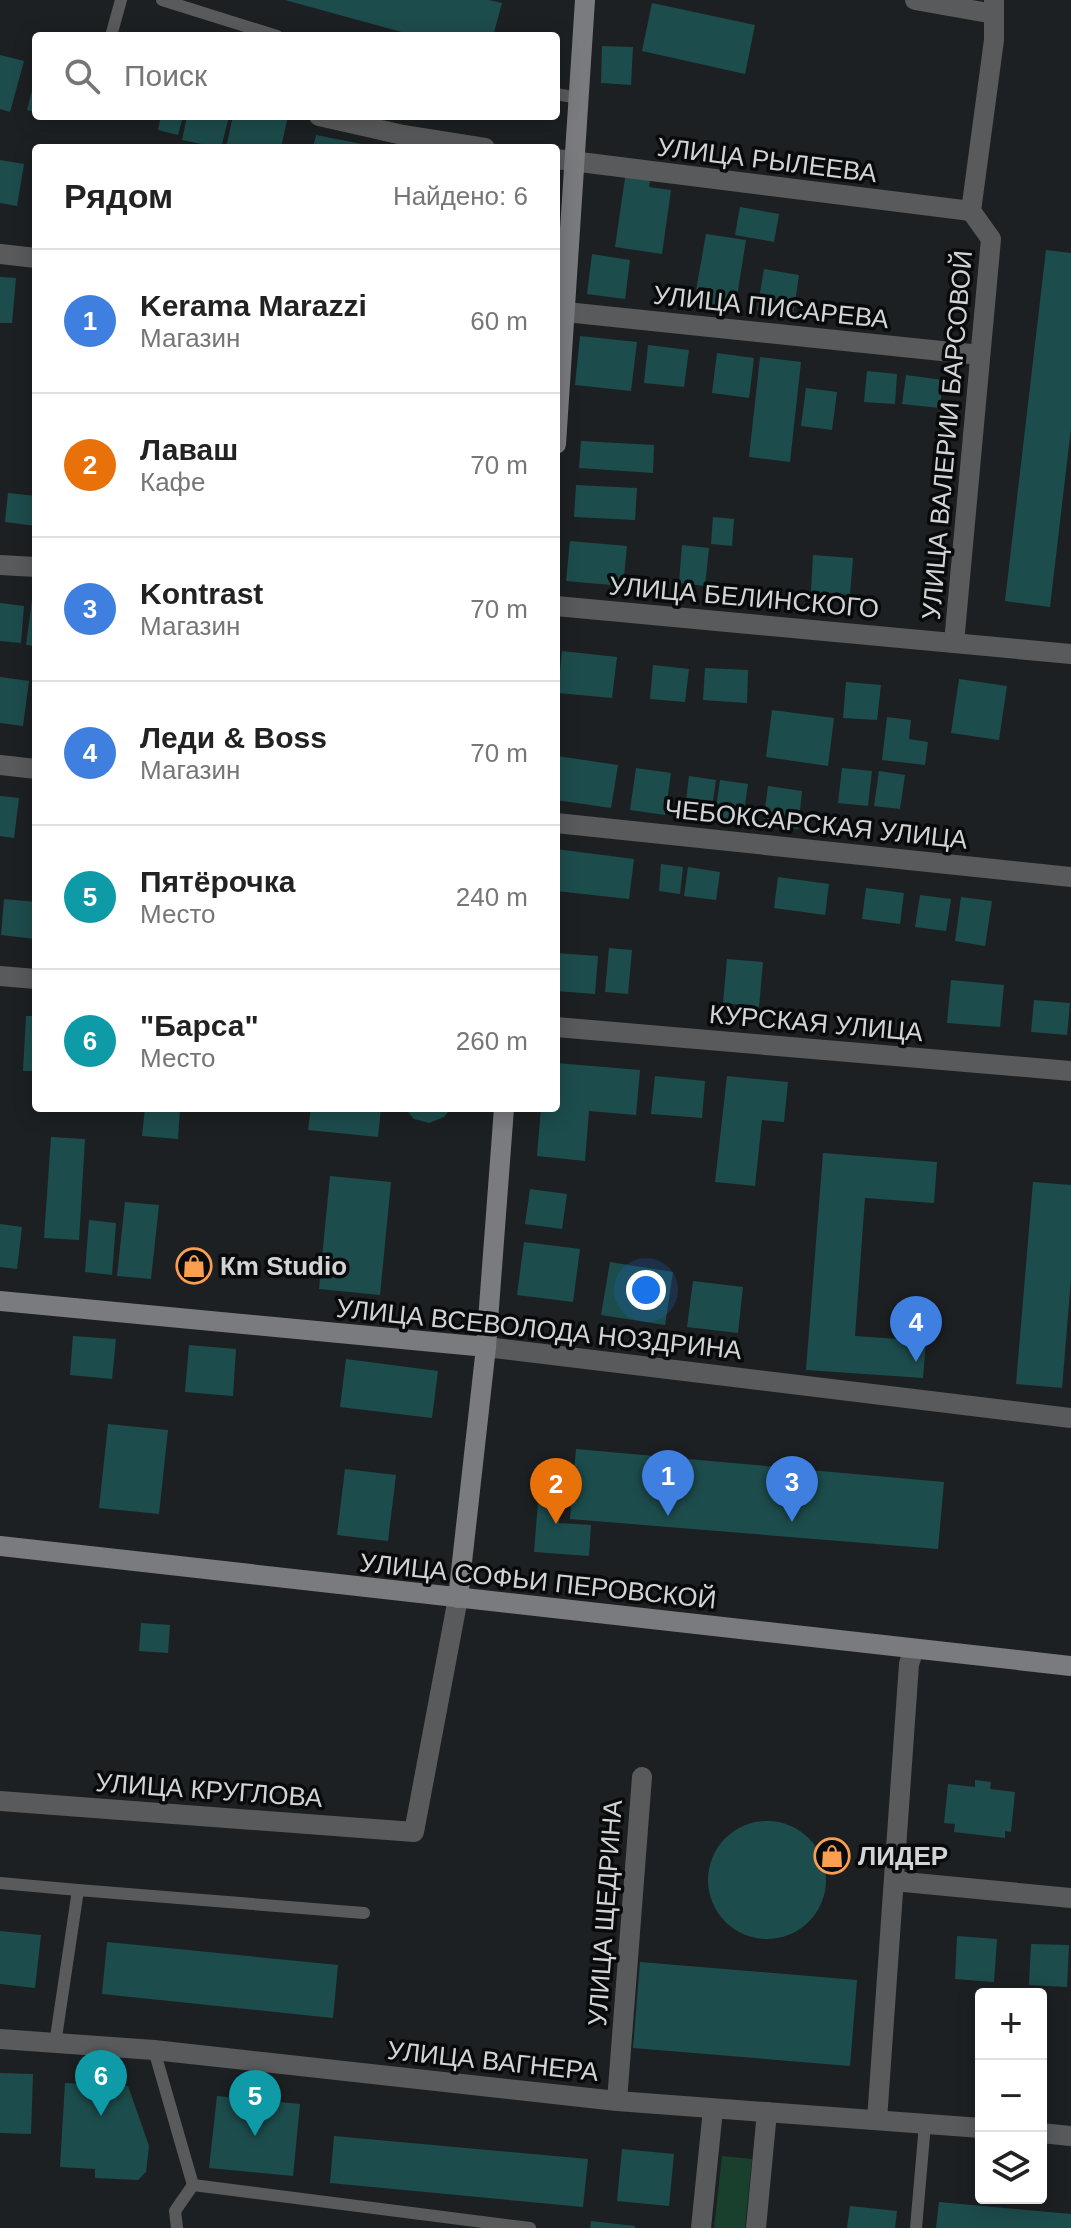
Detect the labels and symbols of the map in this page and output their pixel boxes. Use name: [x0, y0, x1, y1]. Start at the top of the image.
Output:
street label: УЛИЦА РЫЛЕЕВА: [655, 132, 879, 188]
street label: УЛИЦА ВАЛЕРИИ БАРСОВОЙ: [916, 249, 978, 621]
street label: УЛИЦА ПИСАРЕВА: [652, 280, 891, 334]
street label: УЛИЦА БЕЛИНСКОГО: [608, 570, 880, 624]
street label: ЧЕБОКСАРСКАЯ УЛИЦА: [663, 793, 970, 855]
street label: КУРСКАЯ УЛИЦА: [708, 999, 925, 1047]
shop icon: Кm Studio: [175, 1247, 213, 1285]
place label: Кm Studio: [220, 1251, 347, 1281]
your location: [626, 1270, 666, 1310]
street label: УЛИЦА ВСЕВОЛОДА НОЗДРИНА: [335, 1293, 744, 1365]
pin: 4: [890, 1296, 942, 1362]
pin: 1: [642, 1450, 694, 1516]
pin: 3: [766, 1456, 818, 1522]
pin: 2: [530, 1458, 582, 1524]
street label: УЛИЦА СОФЬИ ПЕРОВСКОЙ: [358, 1547, 718, 1615]
street label: УЛИЦА КРУГЛОВА: [95, 1767, 324, 1813]
street label: УЛИЦА ЩЕДРИНА: [582, 1798, 628, 2027]
shop icon: ЛИДЕР: [813, 1837, 851, 1875]
place label: ЛИДЕР: [858, 1841, 948, 1871]
street label: УЛИЦА ВАГНЕРА: [386, 2035, 601, 2087]
pin: 6: [75, 2050, 127, 2116]
pin: 5: [229, 2070, 281, 2136]

